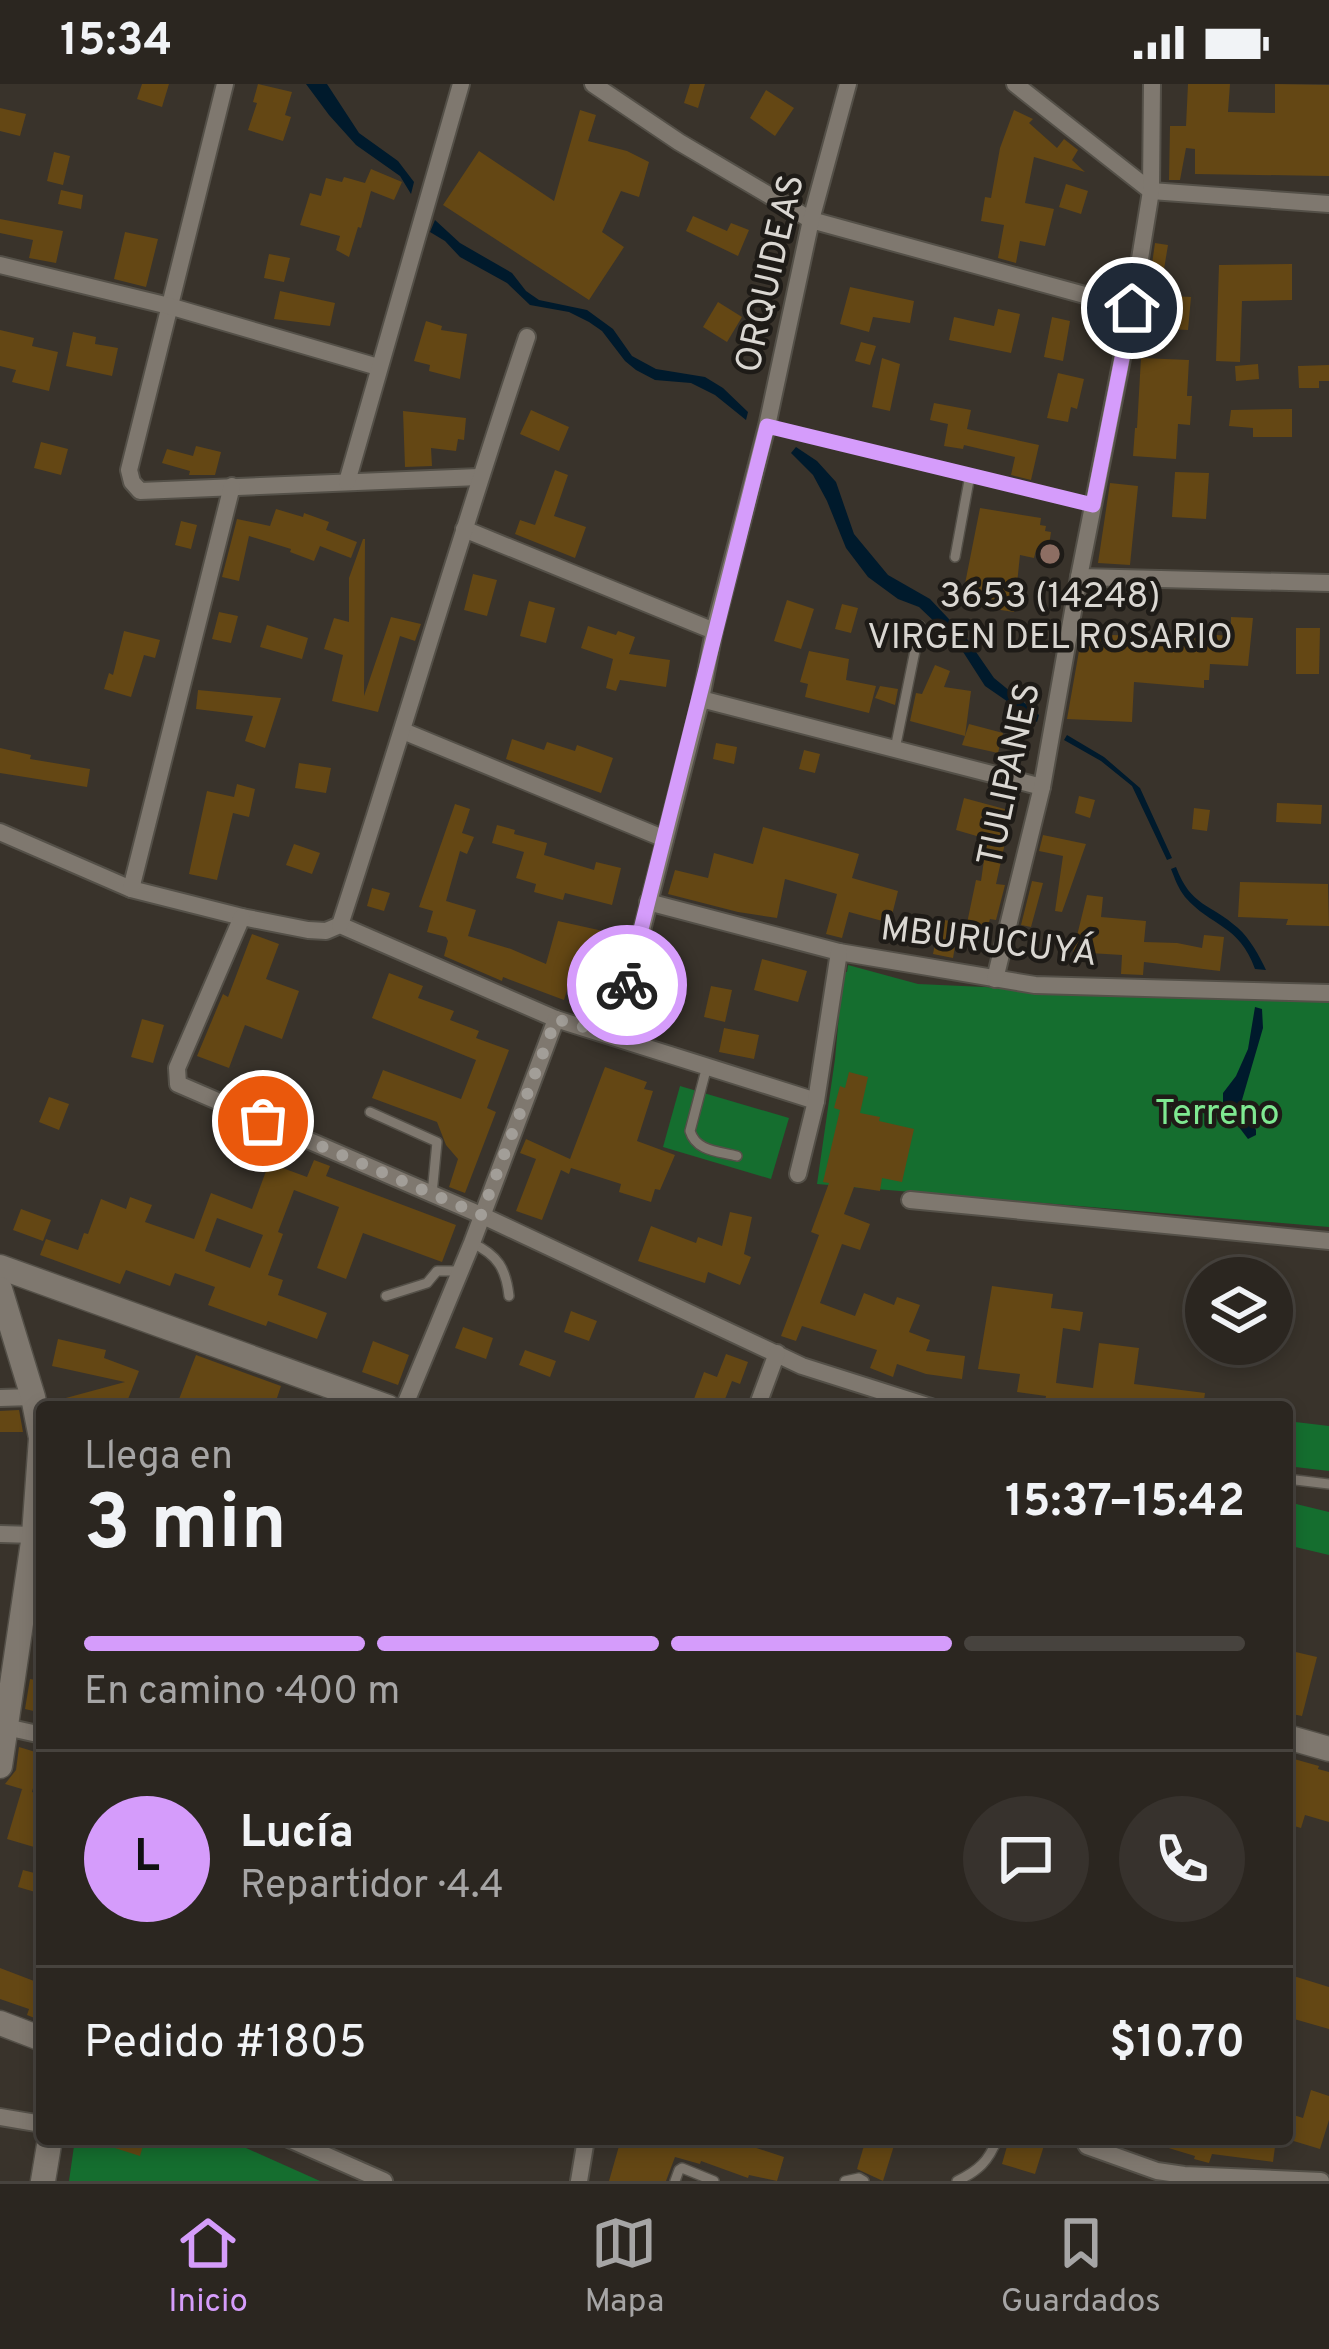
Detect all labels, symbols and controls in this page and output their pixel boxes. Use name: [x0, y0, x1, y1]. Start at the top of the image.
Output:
text: 15:34: [60, 14, 172, 71]
street label: ORQUIDEAS: [727, 170, 817, 378]
pin: [1081, 257, 1183, 359]
icon: home: [1099, 275, 1165, 341]
marker: 3653 (14248) VIRGEN DEL ROSARIO: [1037, 541, 1063, 567]
place label: 3653 (14248) VIRGEN DEL ROSARIO: [867, 575, 1233, 662]
street label: TULIPANES: [969, 679, 1053, 871]
street label: MBURUCUYÁ: [878, 905, 1100, 979]
courier: [567, 925, 687, 1045]
icon: bike: [594, 952, 660, 1018]
pin: [212, 1070, 314, 1172]
icon: bag: [230, 1088, 296, 1154]
park label: Terreno: [1154, 1092, 1280, 1138]
map controls: [1185, 1257, 1293, 1365]
button: layers: [1185, 1257, 1293, 1365]
text: Llega en: [84, 1434, 233, 1483]
text: 15:37–15:42: [1005, 1475, 1245, 1532]
text: 3 min: [84, 1478, 287, 1577]
text: En camino · 400 m: [84, 1669, 400, 1718]
button: chat: [963, 1796, 1089, 1922]
button: phone: [1119, 1796, 1245, 1922]
text: Lucía: [240, 1806, 354, 1863]
text: L: [134, 1830, 160, 1887]
text: Repartidor · 4.4: [240, 1863, 504, 1912]
text: Pedido #1805: [84, 2016, 367, 2073]
text: $10.70: [1109, 2016, 1245, 2073]
tab: Inicio: [168, 2210, 248, 2324]
tab: Mapa: [584, 2210, 664, 2324]
tab: Guardados: [1001, 2210, 1161, 2324]

